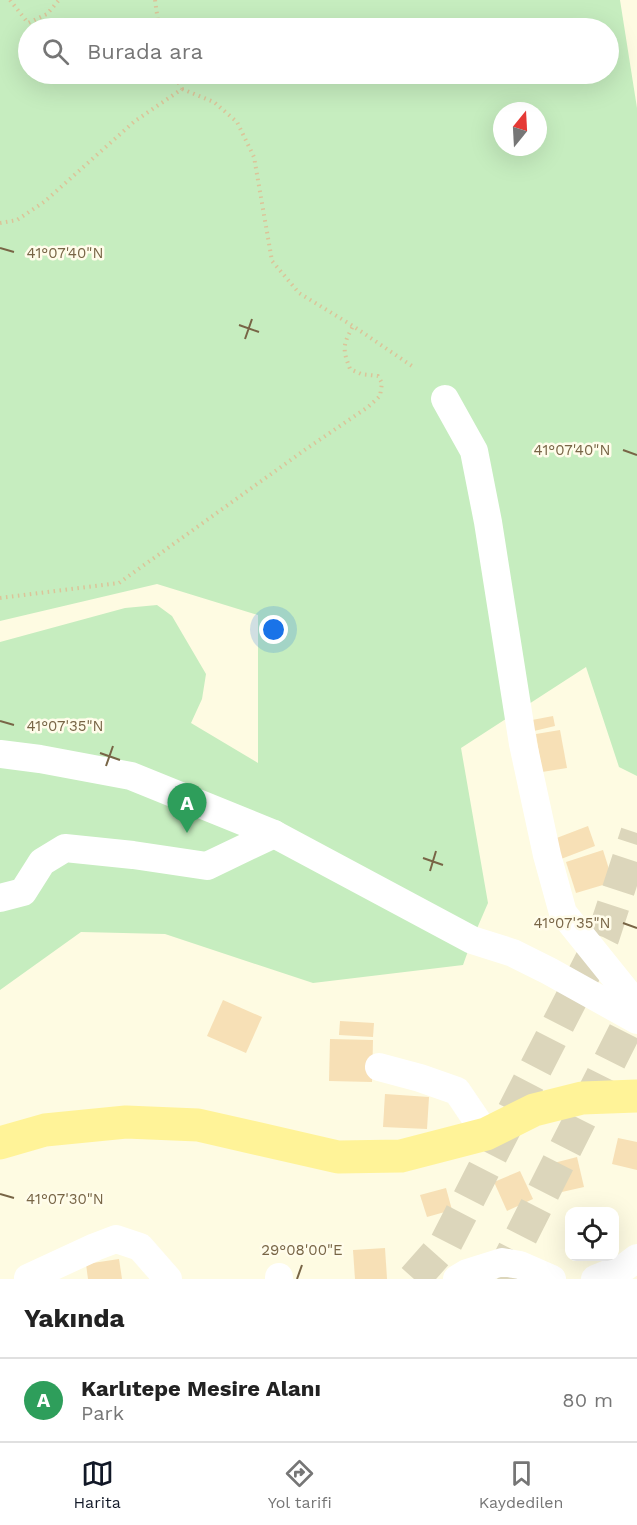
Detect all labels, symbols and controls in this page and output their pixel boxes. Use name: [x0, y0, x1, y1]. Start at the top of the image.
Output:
search box: [18, 18, 619, 84]
icon: search: [39, 35, 72, 68]
text: Burada ara: [87, 39, 203, 64]
north arrow: [493, 102, 547, 156]
text: 41°07'40"N: [27, 244, 103, 262]
text: 41°07'40"N: [534, 441, 610, 459]
your location: [259, 615, 288, 644]
text: 41°07'35"N: [26, 717, 104, 735]
pin: A: [168, 784, 207, 833]
text: 41°07'35"N: [533, 914, 611, 932]
text: 41°07'30"N: [26, 1190, 104, 1208]
map controls: [565, 1207, 619, 1261]
button: locate: [565, 1207, 619, 1261]
text: 29°08'00"E: [261, 1241, 343, 1259]
text: Yakında: [24, 1303, 125, 1333]
text: Karlıtepe Mesire Alanı: [81, 1376, 321, 1401]
text: A: [37, 1388, 50, 1412]
text: 80 m: [562, 1388, 613, 1412]
text: Park: [81, 1401, 124, 1425]
tab: Harita: [73, 1457, 121, 1512]
tab: Yol tarifi: [268, 1457, 332, 1512]
tab: Kaydedilen: [479, 1457, 564, 1512]

